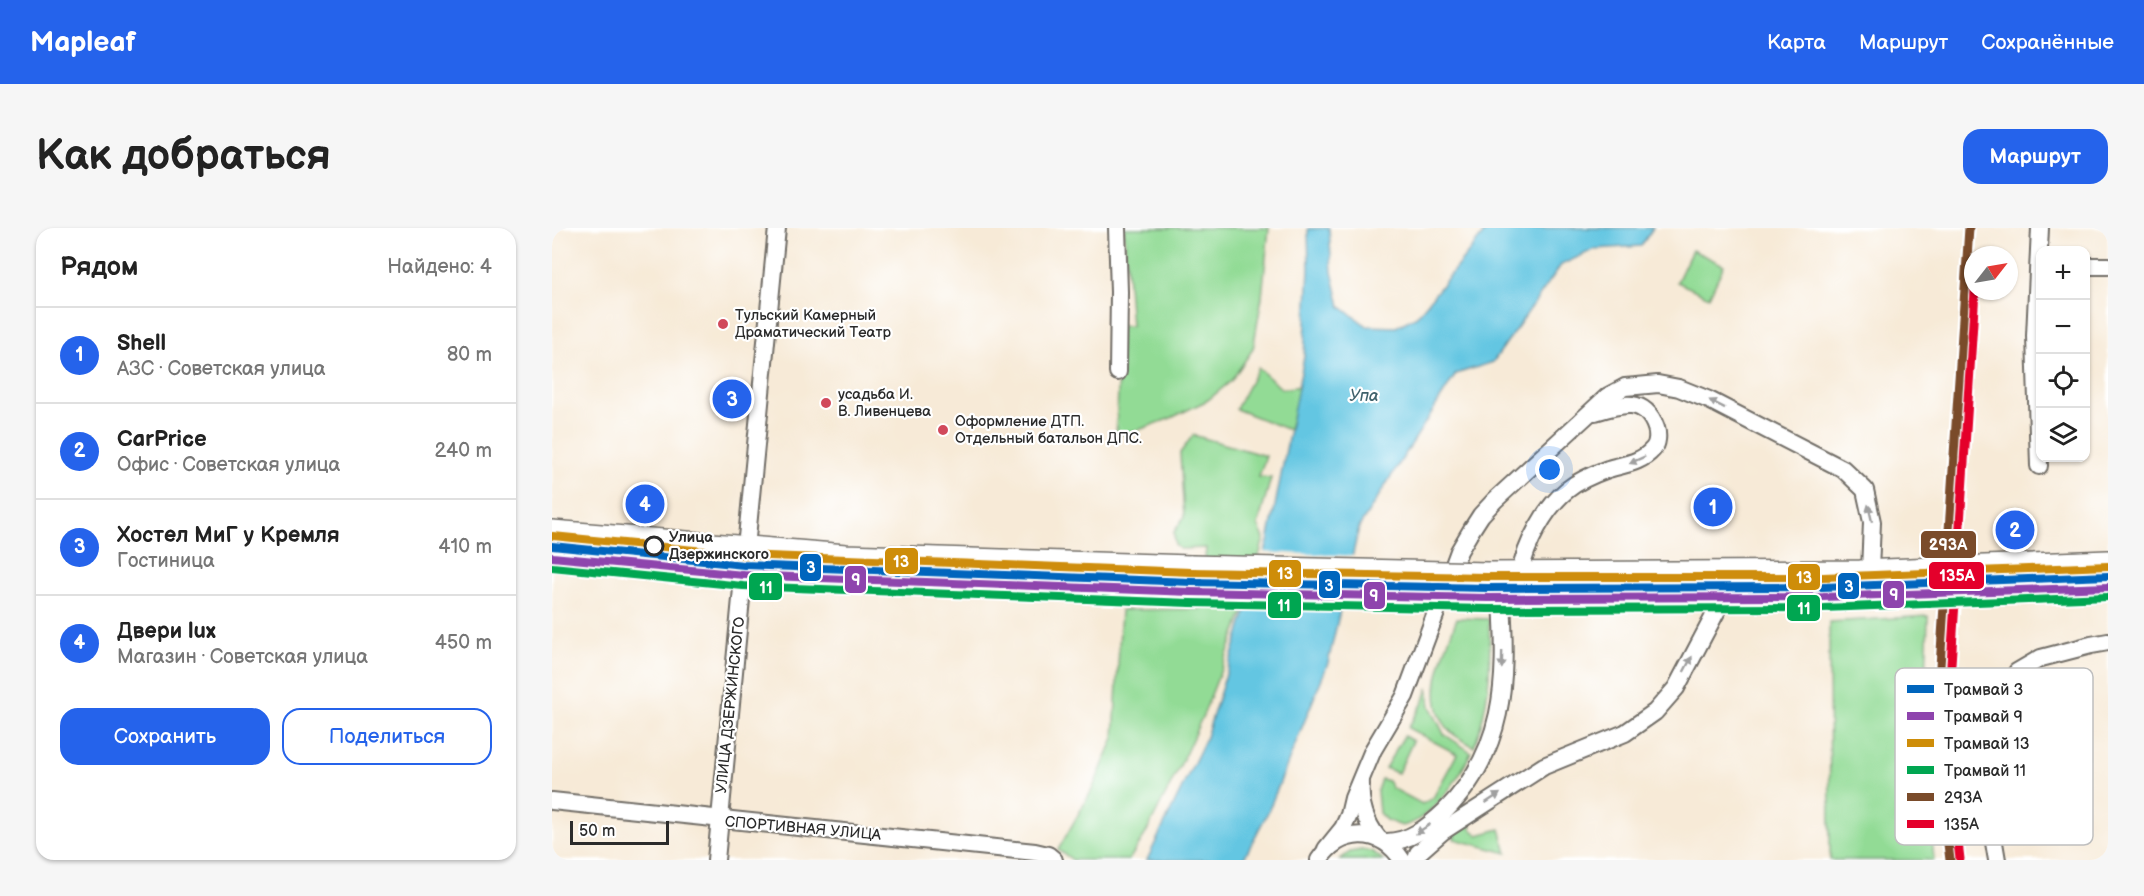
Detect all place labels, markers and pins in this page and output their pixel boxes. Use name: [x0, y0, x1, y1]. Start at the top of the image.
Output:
place label: Тульский Камерный Драматический Театр: [735, 306, 891, 342]
marker: Тульский Камерный Драматический Театр: [716, 317, 730, 331]
pin: 3: [712, 376, 752, 422]
place label: усадьба И. В. Ливенцева: [838, 385, 931, 421]
marker: усадьба И. В. Ливенцева: [819, 396, 833, 410]
place label: Оформление ДТП. Отдельный батальон ДПС.: [955, 412, 1142, 448]
marker: Оформление ДТП. Отдельный батальон ДПС.: [936, 423, 950, 437]
pin: 4: [626, 482, 664, 526]
pin: 1: [1694, 484, 1732, 530]
pin: 2: [1996, 508, 2034, 552]
place label: Улица Дзержинского: [669, 528, 769, 564]
marker: Улица Дзержинского: [644, 536, 664, 556]

